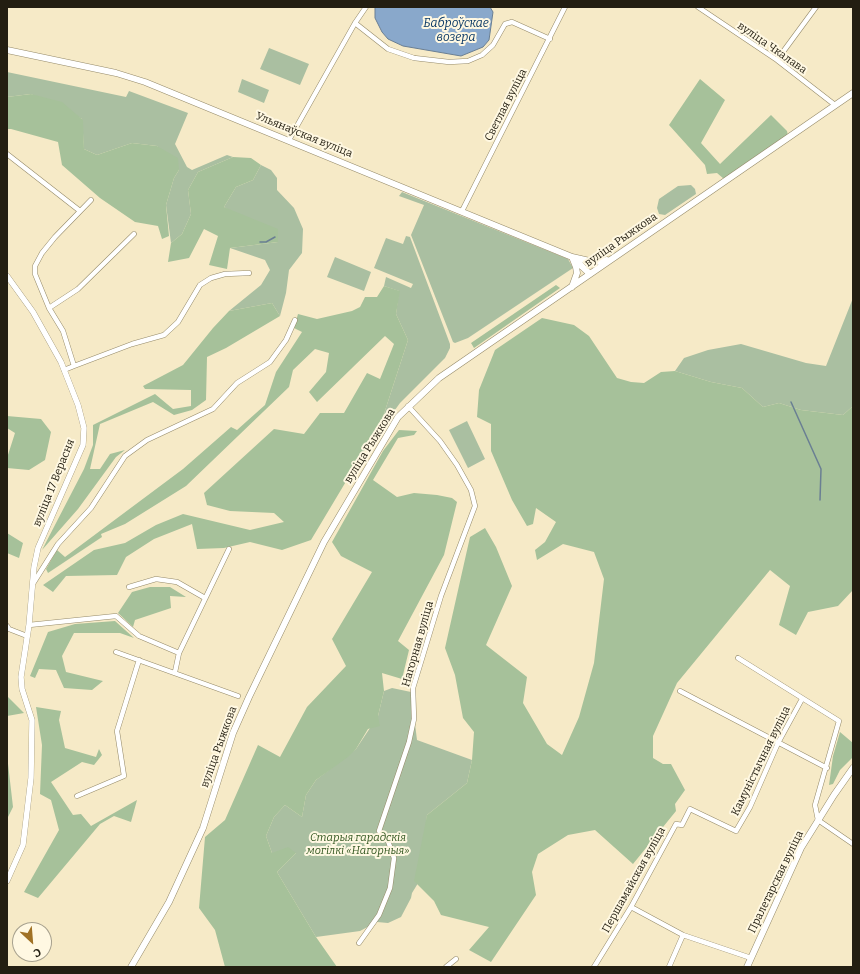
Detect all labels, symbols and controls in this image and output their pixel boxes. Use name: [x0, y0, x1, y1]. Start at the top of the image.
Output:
water label: Баброўскае возера: [423, 17, 489, 45]
street label: вуліца Чкалава: [735, 19, 809, 77]
street label: Светлая вуліца: [482, 67, 530, 143]
street label: Ульянаўская вуліца: [254, 110, 354, 160]
street label: вуліца Рыжкова: [582, 210, 660, 270]
street label: вуліца Рыжкова: [342, 406, 398, 486]
street label: вуліца 17 Верасня: [30, 437, 78, 529]
street label: Нагорная вуліца: [399, 600, 437, 688]
street label: вуліца Рыжкова: [198, 704, 240, 790]
street label: Камуністычная вуліца: [729, 704, 793, 818]
street label: Першамайская вуліца: [599, 825, 669, 935]
street label: Пралетарская вуліца: [745, 829, 807, 935]
park label: Старыя гарадскія могілкі «Нагорныя»: [307, 831, 409, 857]
north arrow: [12, 922, 52, 962]
text: С: [31, 945, 43, 960]

